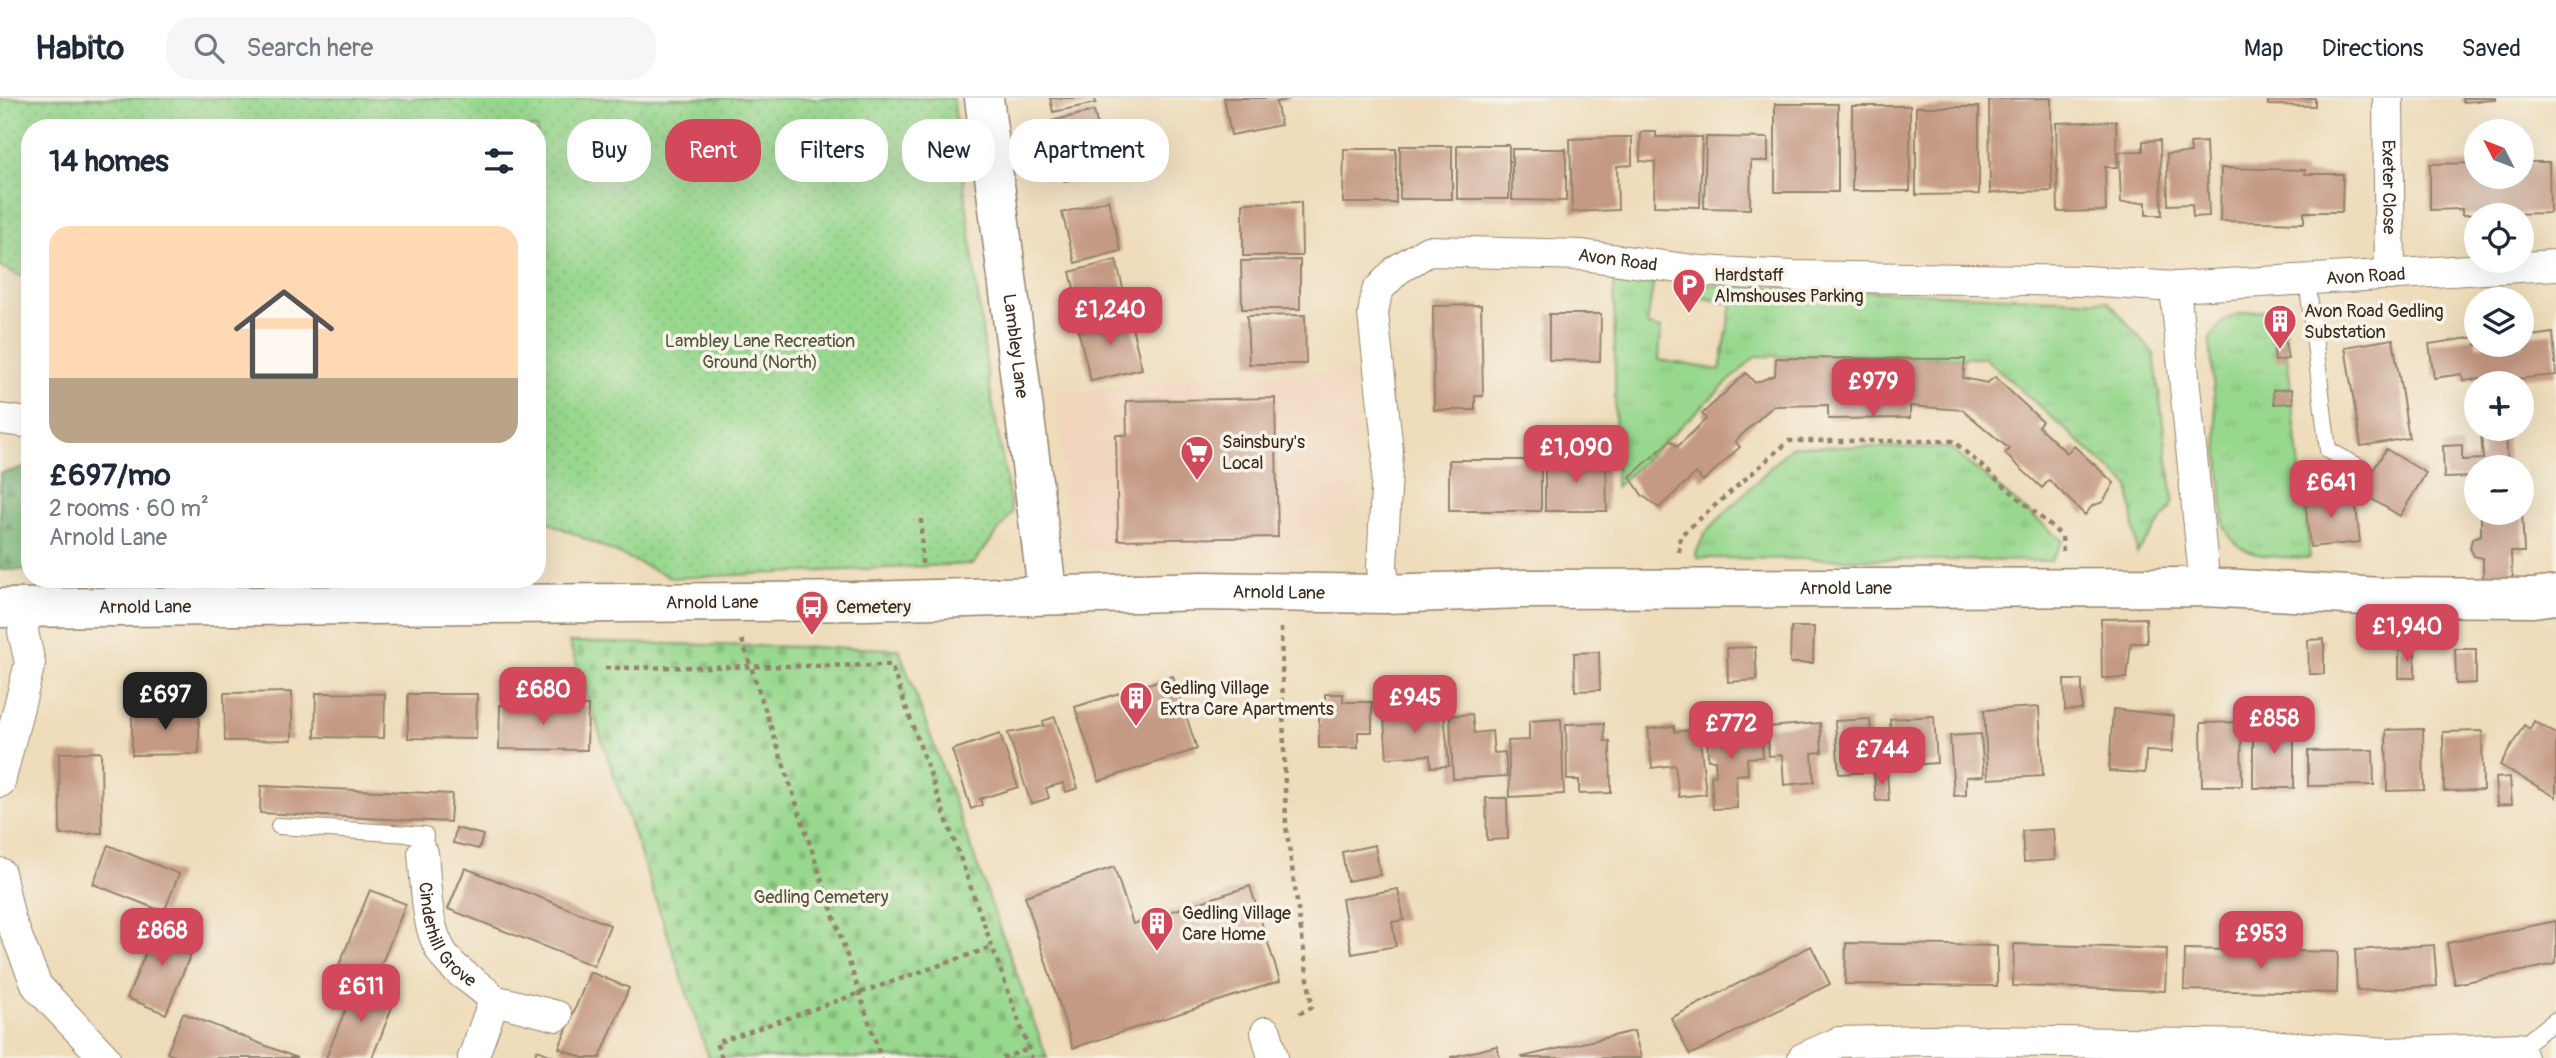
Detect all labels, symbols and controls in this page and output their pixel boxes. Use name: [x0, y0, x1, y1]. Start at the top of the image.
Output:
search box: [166, 17, 656, 80]
text: Habito: [35, 28, 124, 69]
icon: search: [190, 29, 228, 67]
text: Search here: [246, 32, 373, 64]
text: Map: [2244, 34, 2284, 63]
text: Directions: [2322, 34, 2423, 63]
text: Saved: [2461, 34, 2521, 63]
chip: Buy: [567, 119, 651, 182]
chip: Rent: [665, 119, 761, 182]
chip: Filters: [775, 119, 888, 182]
chip: New: [902, 119, 995, 182]
chip: Apartment: [1009, 119, 1169, 182]
north arrow: [2464, 119, 2534, 189]
map controls: [2464, 119, 2534, 525]
street label: Exeter Close: [2376, 139, 2401, 235]
icon: filters: [480, 142, 518, 180]
text: 14 homes: [49, 143, 169, 180]
button: locate: [2464, 203, 2534, 273]
street label: Avon Road: [1577, 244, 1659, 277]
street label: Avon Road: [2325, 263, 2406, 290]
place label: Hardstaff Almshouses Parking: [1714, 264, 1864, 308]
parking icon: Hardstaff Almshouses Parking: [1670, 266, 1708, 315]
icon: home: [221, 271, 347, 397]
button: layers: [2464, 287, 2534, 357]
pin: £1,240: [1053, 288, 1167, 347]
street label: Lambley Lane: [997, 292, 1033, 400]
text: £1,240: [1074, 295, 1146, 324]
place label: Avon Road Gedling Substation: [2304, 300, 2444, 344]
building icon: Avon Road Gedling Substation: [2261, 302, 2299, 351]
park label: Lambley Lane Recreation Ground (North): [665, 330, 855, 374]
pin: £979: [1832, 360, 1914, 419]
text: £979: [1848, 367, 1898, 396]
button: +: [2464, 371, 2534, 441]
pin: £1,090: [1519, 426, 1633, 485]
place label: Sainsbury's Local: [1222, 431, 1305, 475]
supermarket icon: Sainsbury's Local: [1178, 433, 1216, 482]
text: £1,090: [1540, 433, 1612, 462]
button: −: [2464, 455, 2534, 525]
text: £697/mo: [49, 457, 171, 494]
pin: £641: [2290, 460, 2372, 520]
text: £641: [2306, 468, 2356, 497]
text: 2 rooms · 60 m²: [49, 494, 209, 523]
text: Arnold Lane: [49, 523, 167, 552]
street label: Arnold Lane: [1799, 577, 1892, 600]
street label: Arnold Lane: [1232, 580, 1325, 605]
bus stop icon: Cemetery: [793, 588, 831, 637]
street label: Arnold Lane: [666, 591, 758, 615]
street label: Arnold Lane: [99, 595, 191, 619]
place label: Cemetery: [836, 596, 911, 619]
pin: £1,940: [2350, 604, 2464, 664]
text: £1,940: [2372, 612, 2442, 641]
pin: £680: [502, 668, 584, 727]
pin: £697: [124, 672, 206, 732]
text: £680: [515, 675, 571, 704]
pin: £945: [1374, 676, 1456, 735]
place label: Gedling Village Extra Care Apartments: [1160, 677, 1334, 721]
building icon: Gedling Village Extra Care Apartments: [1117, 679, 1155, 728]
text: £697: [139, 680, 191, 709]
text: £945: [1389, 683, 1441, 712]
pin: £858: [2233, 696, 2315, 756]
pin: £772: [1690, 702, 1772, 761]
text: £858: [2249, 704, 2299, 733]
text: £772: [1705, 709, 1757, 738]
pin: £744: [1841, 728, 1923, 787]
text: £744: [1855, 735, 1909, 764]
street label: Cinderhill Grove: [413, 881, 481, 993]
park label: Gedling Cemetery: [754, 886, 889, 909]
place label: Gedling Village Care Home: [1182, 902, 1291, 946]
building icon: Gedling Village Care Home: [1138, 904, 1176, 953]
pin: £868: [121, 908, 203, 968]
pin: £953: [2220, 912, 2302, 971]
text: £868: [136, 916, 188, 945]
text: £953: [2235, 919, 2287, 948]
pin: £611: [320, 964, 402, 1024]
text: £611: [338, 972, 384, 1001]

